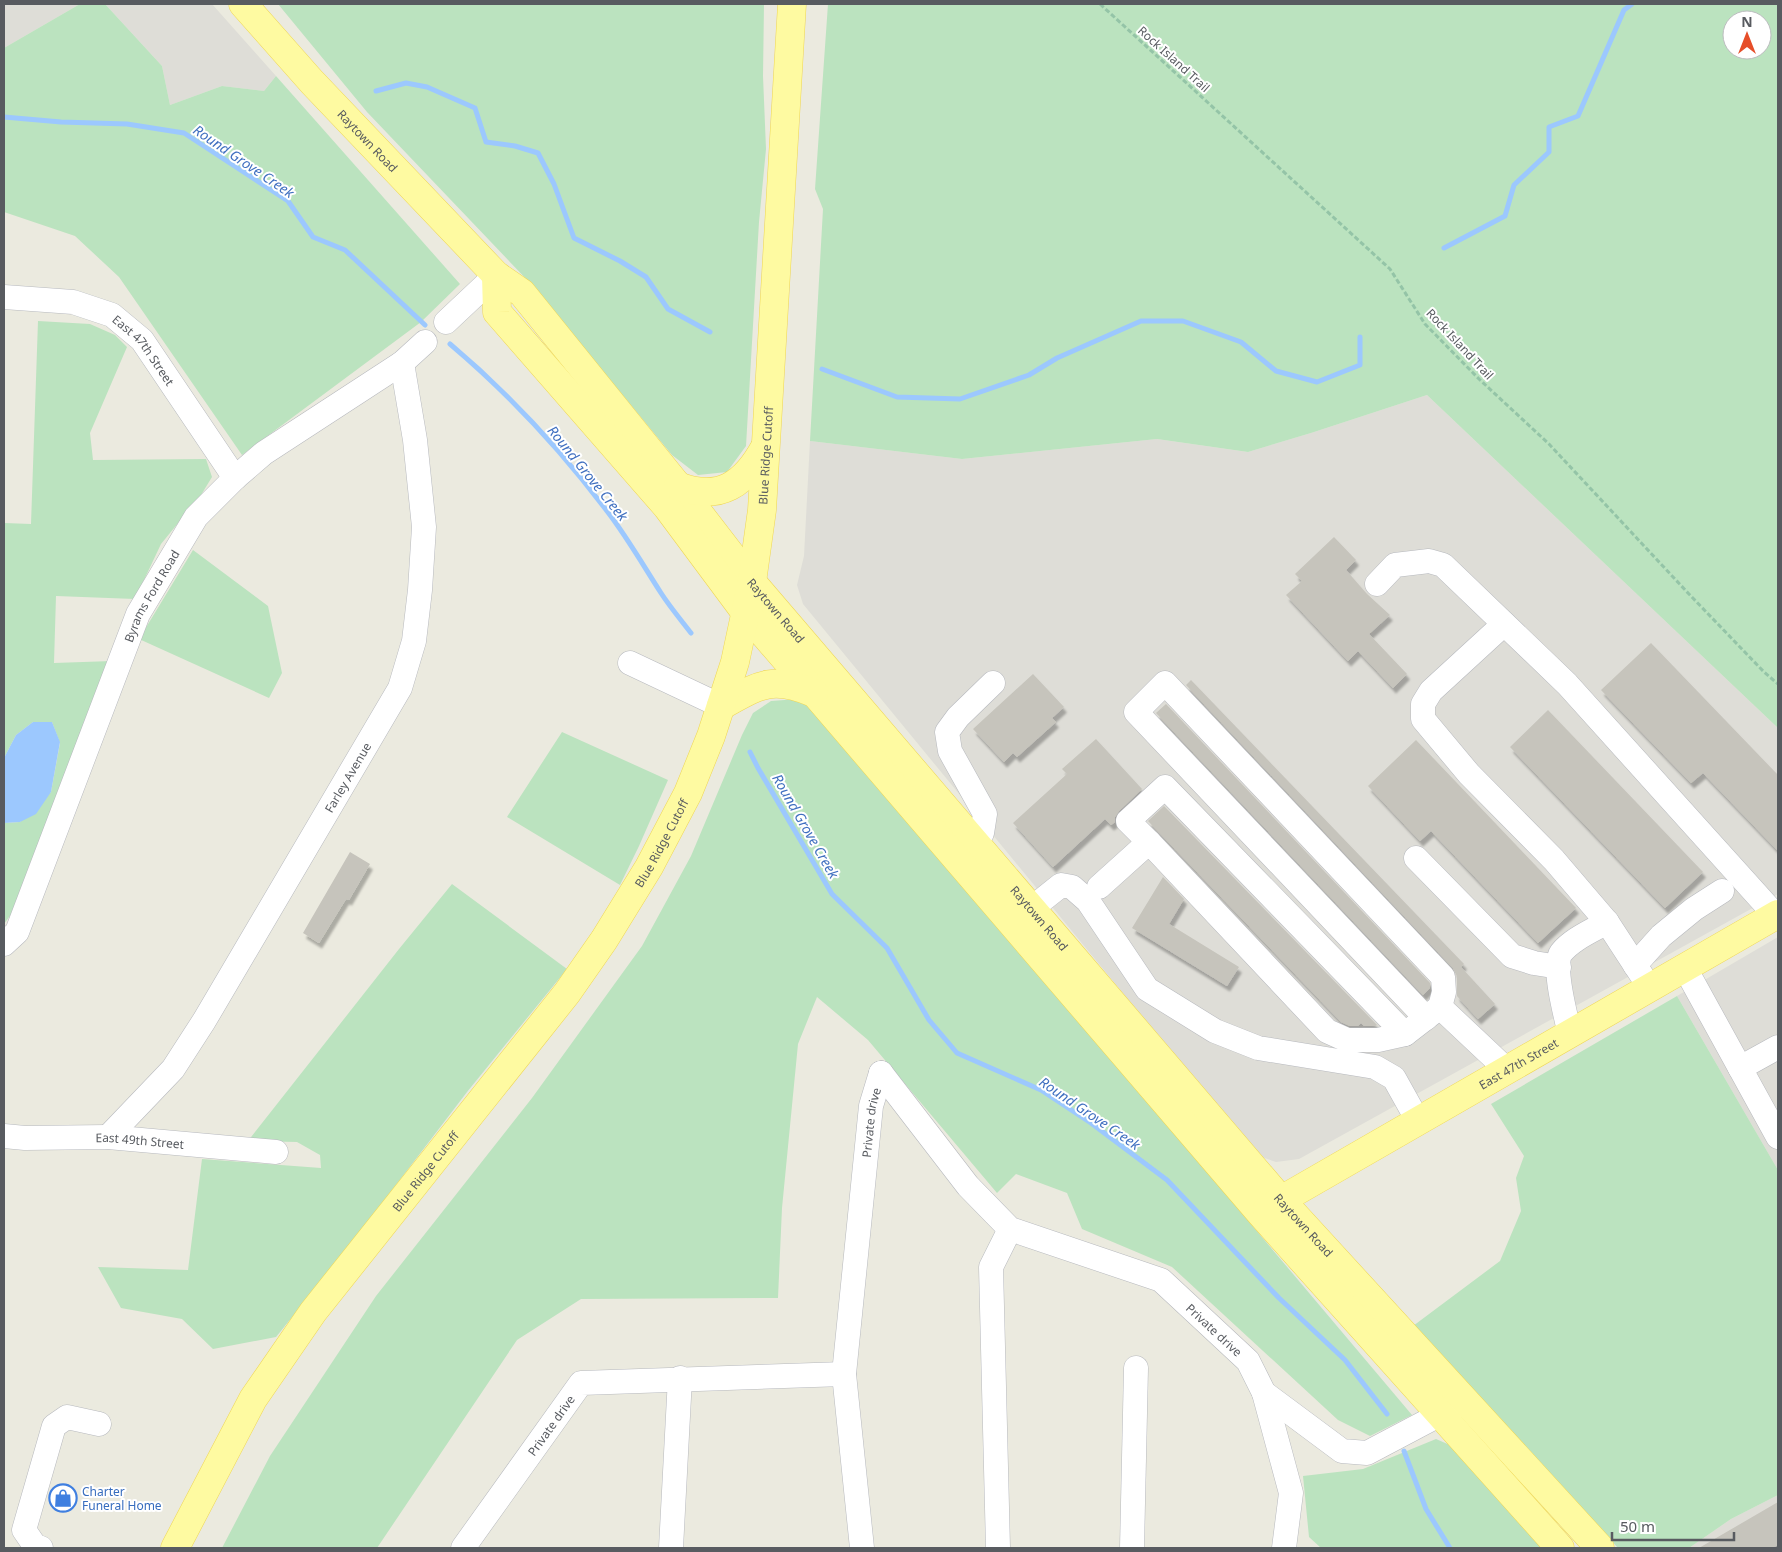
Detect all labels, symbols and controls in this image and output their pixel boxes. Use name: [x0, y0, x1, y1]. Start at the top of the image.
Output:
north arrow: [1722, 10, 1772, 60]
text: N: [1741, 12, 1753, 31]
street label: Rock Island Trail: [1134, 22, 1214, 96]
street label: Raytown Road: [334, 106, 402, 176]
water label: Round Grove Creek: [190, 120, 299, 202]
street label: Rock Island Trail: [1423, 305, 1497, 383]
street label: East 47th Street: [109, 311, 179, 389]
street label: Blue Ridge Cutoff: [754, 405, 777, 505]
water label: Round Grove Creek: [544, 421, 633, 526]
street label: Byrams Ford Road: [120, 546, 183, 645]
street label: Raytown Road: [744, 574, 809, 646]
street label: Farley Avenue: [320, 739, 375, 816]
water label: Round Grove Creek: [768, 770, 844, 883]
street label: Blue Ridge Cutoff: [630, 795, 692, 890]
street label: Raytown Road: [1007, 882, 1072, 954]
street label: East 47th Street: [1476, 1034, 1562, 1093]
water label: Round Grove Creek: [1036, 1072, 1145, 1154]
street label: Private drive: [857, 1085, 885, 1158]
street label: Blue Ridge Cutoff: [388, 1127, 463, 1215]
street label: East 49th Street: [95, 1128, 185, 1152]
street label: Raytown Road: [1270, 1189, 1337, 1260]
street label: Private drive: [1183, 1299, 1246, 1360]
street label: Private drive: [523, 1391, 578, 1459]
shop icon: Charter Funeral Home: [48, 1483, 78, 1513]
place label: Charter Funeral Home: [82, 1483, 162, 1514]
scale bar: [1612, 1510, 1734, 1542]
text: 50 m: [1620, 1516, 1655, 1536]

